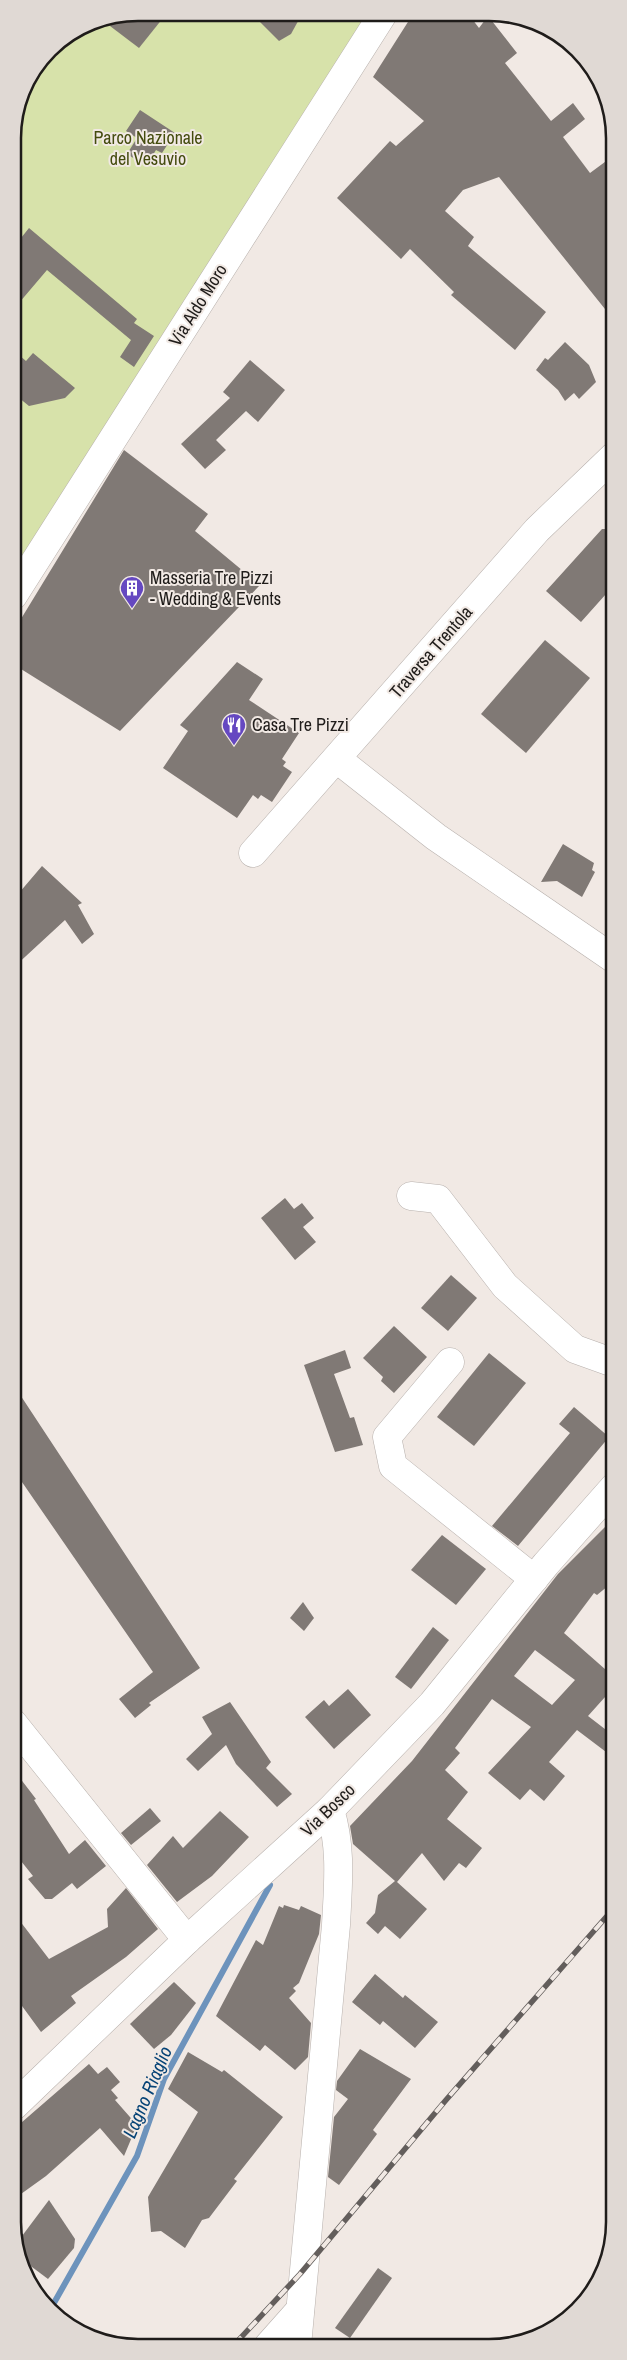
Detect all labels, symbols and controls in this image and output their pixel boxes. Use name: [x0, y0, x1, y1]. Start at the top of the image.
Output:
park label: Parco Nazionale del Vesuvio: [93, 125, 203, 171]
street label: Via Aldo Moro: [162, 259, 233, 351]
place label: Masseria Tre Pizzi - Wedding & Events: [150, 565, 281, 611]
building icon: Masseria Tre Pizzi - Wedding & Events: [119, 575, 145, 609]
street label: Traversa Trentola: [383, 600, 478, 703]
restaurant icon: Casa Tre Pizzi: [221, 712, 247, 746]
place label: Casa Tre Pizzi: [252, 712, 349, 737]
street label: Via Bosco: [295, 1777, 360, 1842]
water label: Lagno Riaglio: [116, 2042, 178, 2142]

